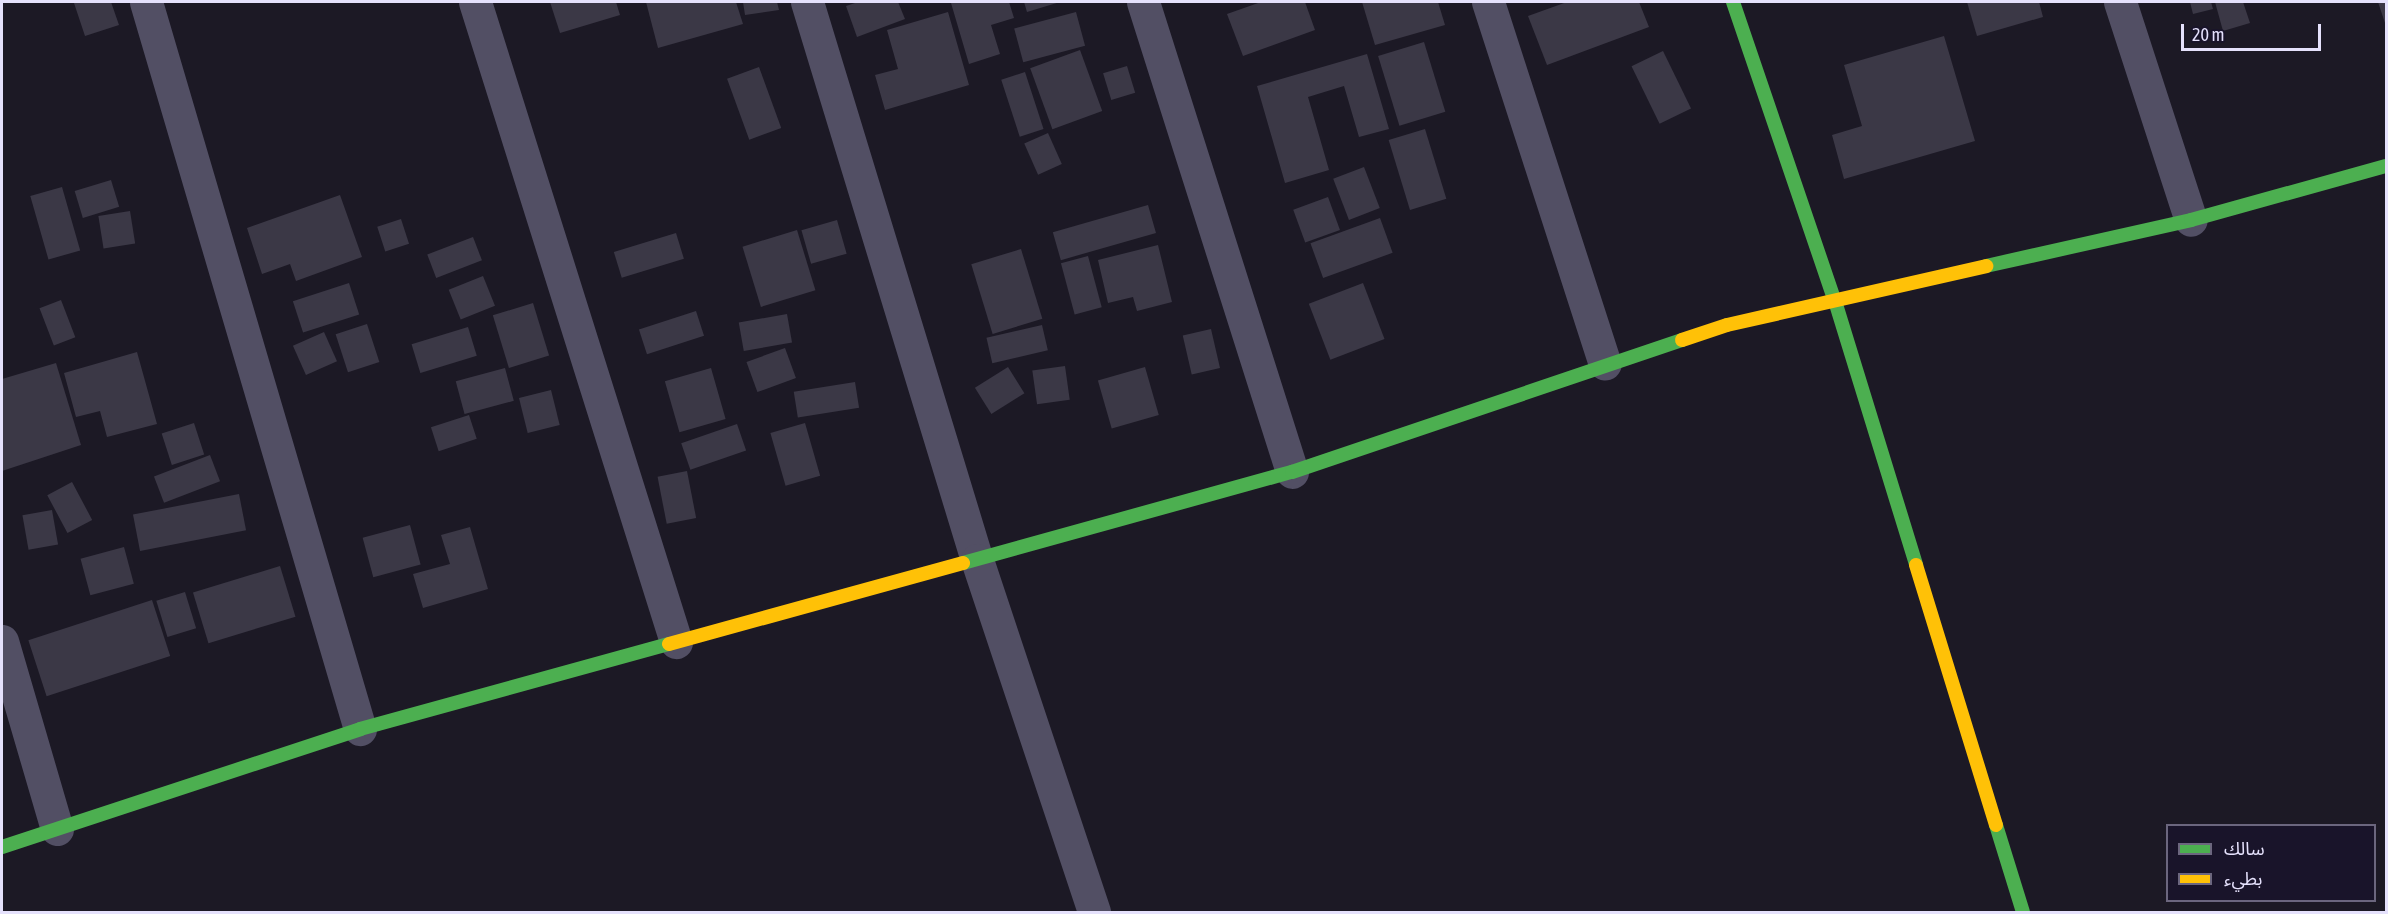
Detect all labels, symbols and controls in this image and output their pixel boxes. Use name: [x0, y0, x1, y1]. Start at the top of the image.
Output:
scale bar: [2184, 12, 2324, 50]
text: 20 m: [2192, 24, 2224, 45]
legend: [2166, 824, 2376, 902]
text: سالك: [2224, 838, 2265, 859]
text: بطيء: [2224, 868, 2262, 889]

